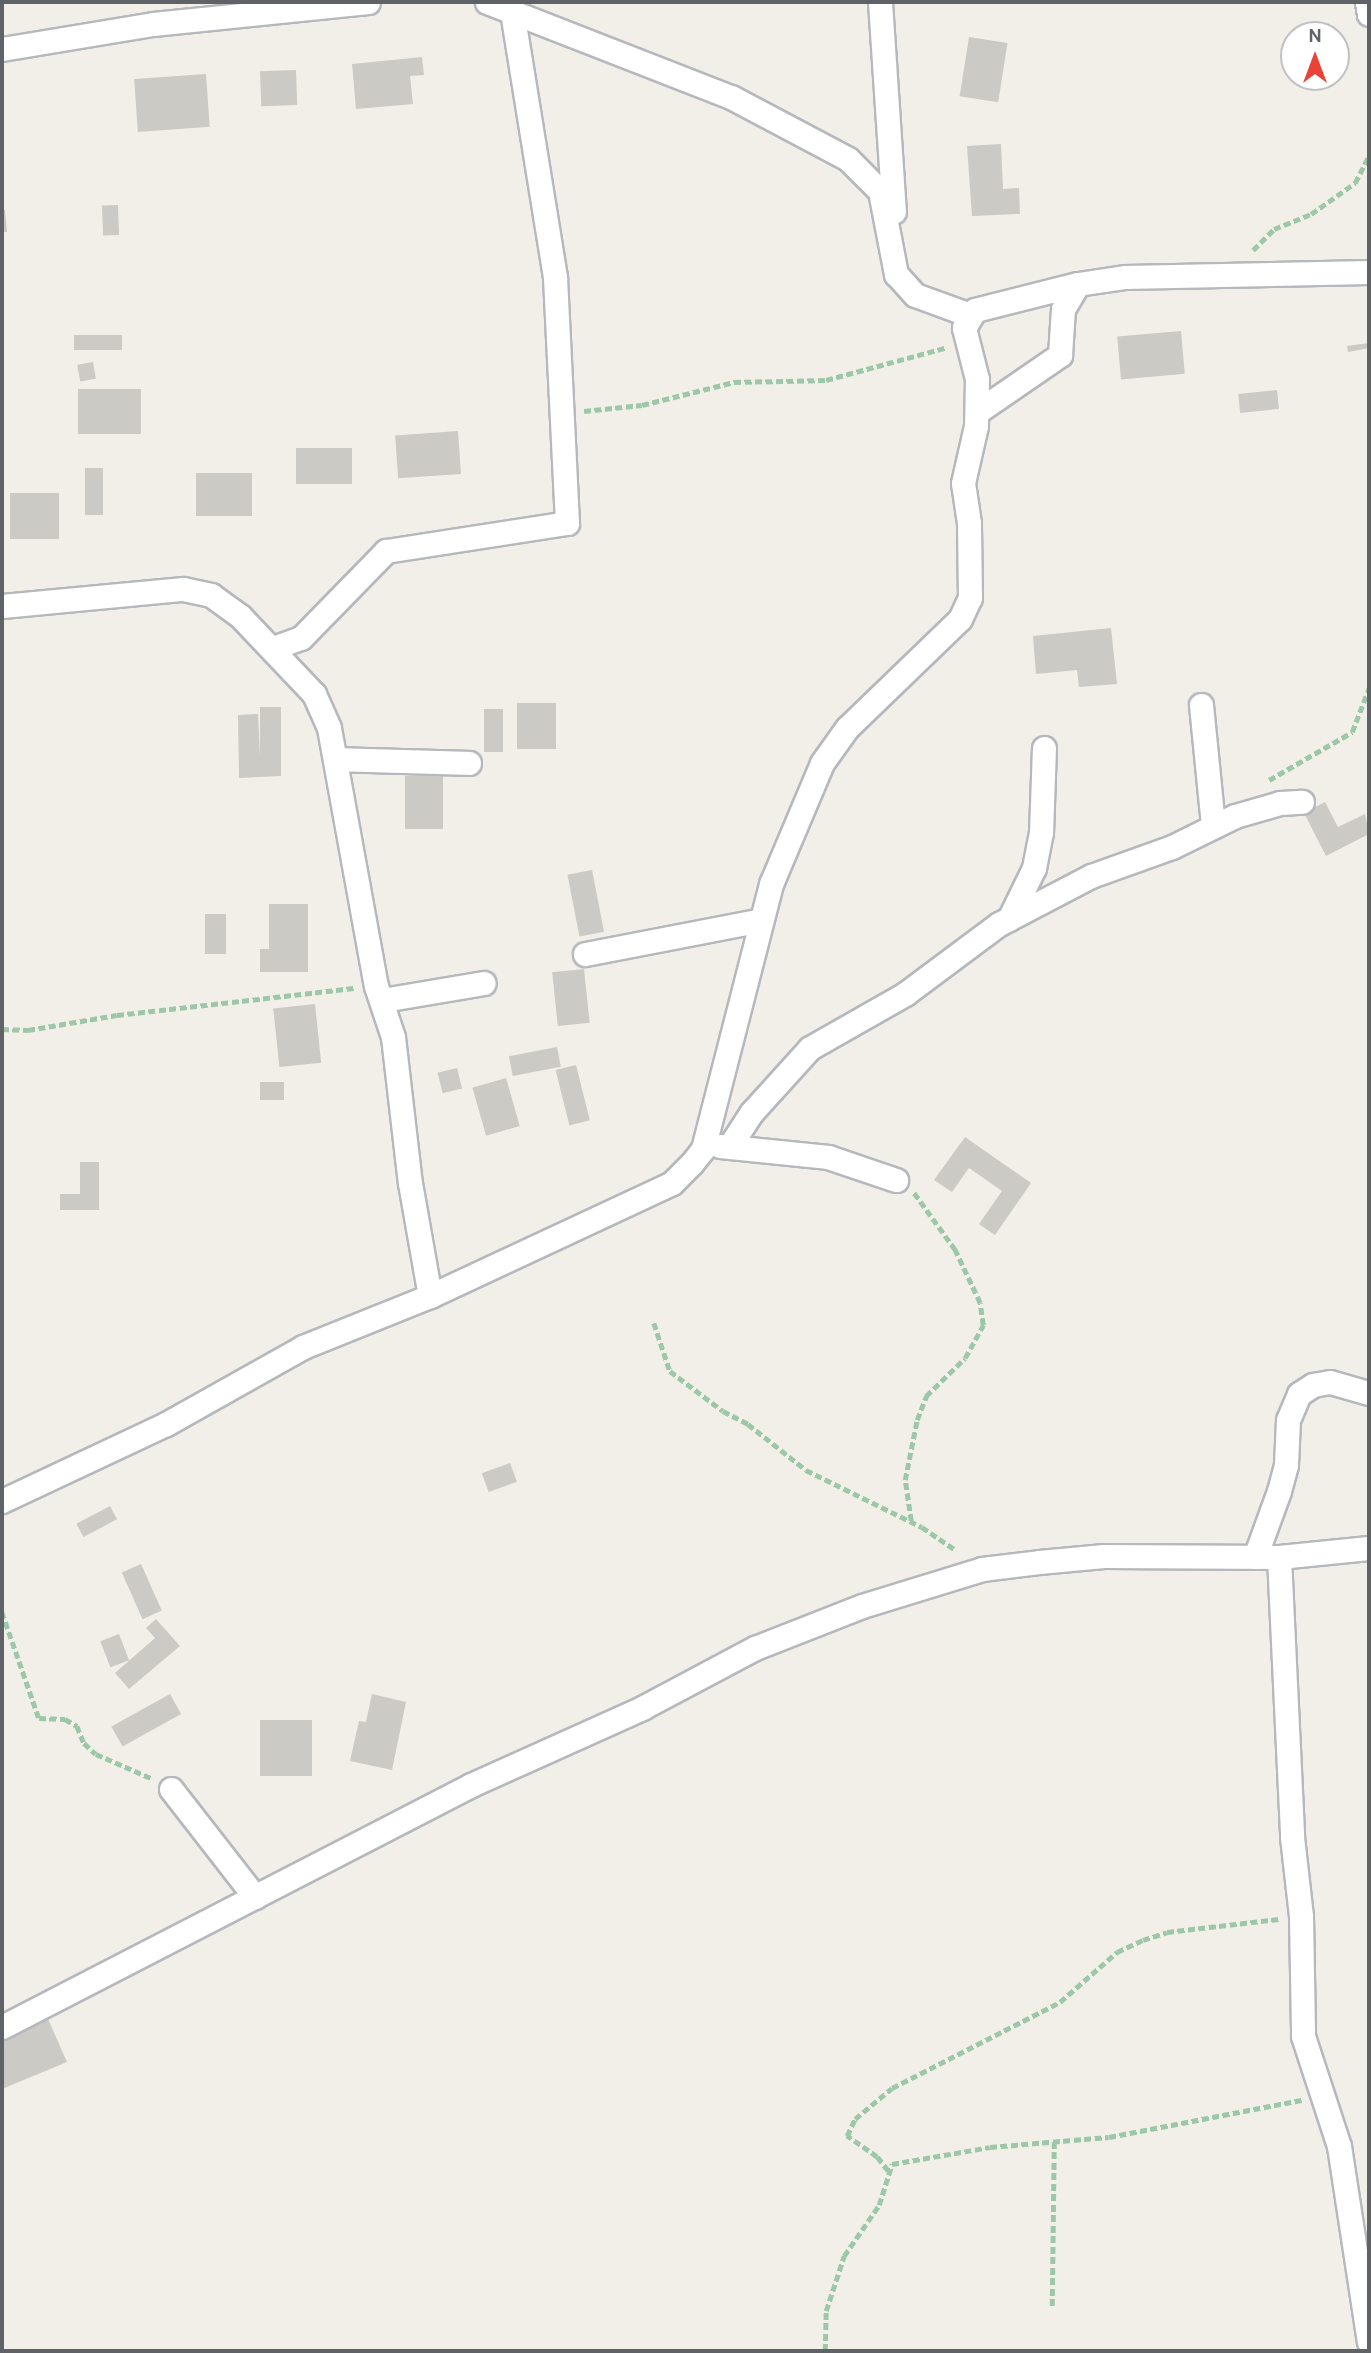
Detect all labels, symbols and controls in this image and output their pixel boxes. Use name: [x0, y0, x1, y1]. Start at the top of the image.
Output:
north arrow: [1280, 21, 1350, 91]
text: N: [1308, 25, 1322, 49]

